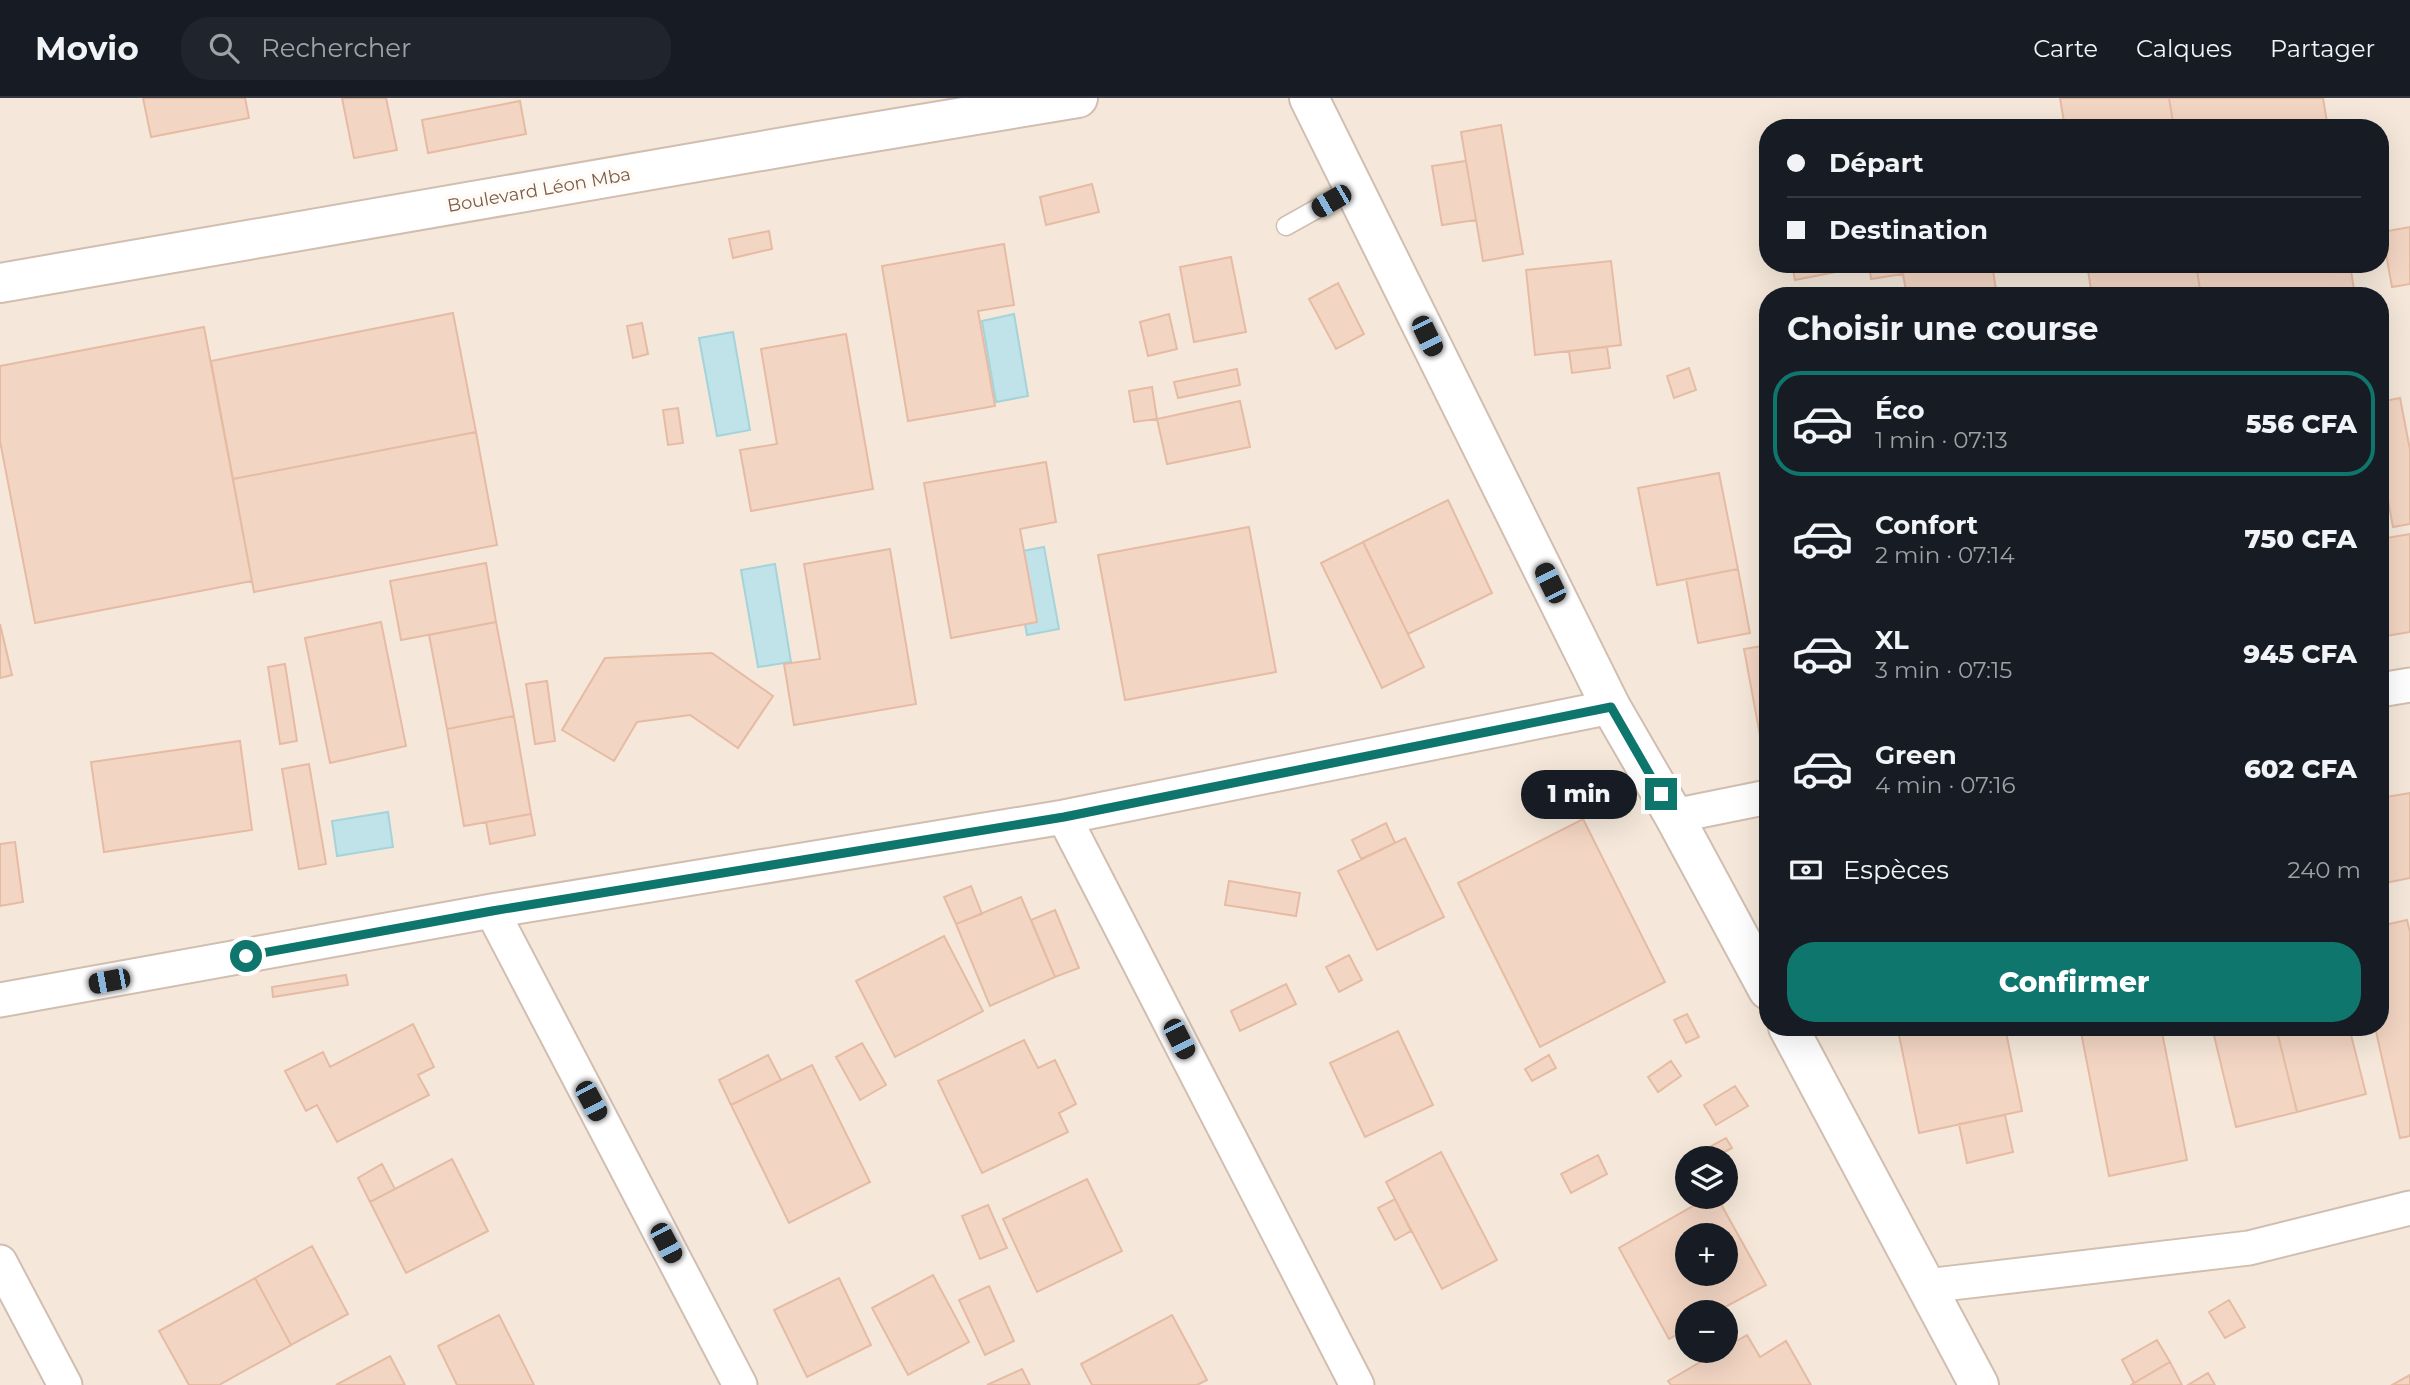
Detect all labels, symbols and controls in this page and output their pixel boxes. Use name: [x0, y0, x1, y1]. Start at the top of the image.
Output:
search box: [181, 17, 671, 80]
text: Movio: [35, 28, 139, 68]
icon: search: [205, 29, 243, 67]
text: Rechercher: [261, 32, 411, 64]
text: Carte: [2033, 34, 2098, 63]
text: Calques: [2136, 34, 2232, 63]
text: Partager: [2270, 34, 2375, 63]
text: Départ: [1829, 147, 1924, 179]
street label: Boulevard Léon Mba: [446, 163, 632, 217]
car: [1308, 181, 1355, 221]
text: Destination: [1829, 214, 1988, 246]
text: Choisir une course: [1787, 309, 2099, 348]
car: [1409, 313, 1446, 359]
icon: car: [1791, 392, 1854, 455]
text: Éco: [1875, 394, 1925, 426]
text: 556 CFA: [2246, 408, 2357, 440]
text: 1 min · 07:13: [1875, 426, 2008, 454]
icon: car: [1791, 507, 1854, 570]
text: Confort: [1875, 509, 1978, 541]
text: 750 CFA: [2244, 523, 2357, 555]
text: 2 min · 07:14: [1875, 541, 2015, 569]
car: [1532, 560, 1569, 606]
icon: car: [1791, 622, 1854, 685]
text: XL: [1875, 624, 1909, 656]
text: 945 CFA: [2243, 638, 2357, 670]
text: 3 min · 07:15: [1875, 656, 2012, 684]
icon: car: [1791, 737, 1854, 800]
text: Green: [1875, 739, 1957, 771]
text: 602 CFA: [2244, 753, 2357, 785]
callout: 1 min: [1521, 770, 1636, 818]
text: 4 min · 07:16: [1875, 771, 2016, 799]
route end: [1645, 778, 1677, 810]
text: 1 min: [1547, 780, 1611, 808]
icon: cash: [1787, 851, 1825, 889]
text: Espèces: [1843, 854, 1949, 886]
text: 240 m: [2288, 856, 2361, 884]
route start: [230, 940, 262, 972]
button: Confirmer: [1787, 942, 2361, 1022]
car: [87, 967, 132, 995]
car: [1161, 1016, 1198, 1062]
car: [572, 1078, 611, 1124]
map controls: [1675, 1146, 1738, 1363]
button: layers: [1675, 1146, 1738, 1209]
car: [647, 1220, 686, 1266]
button: +: [1675, 1223, 1738, 1286]
button: −: [1675, 1300, 1738, 1363]

